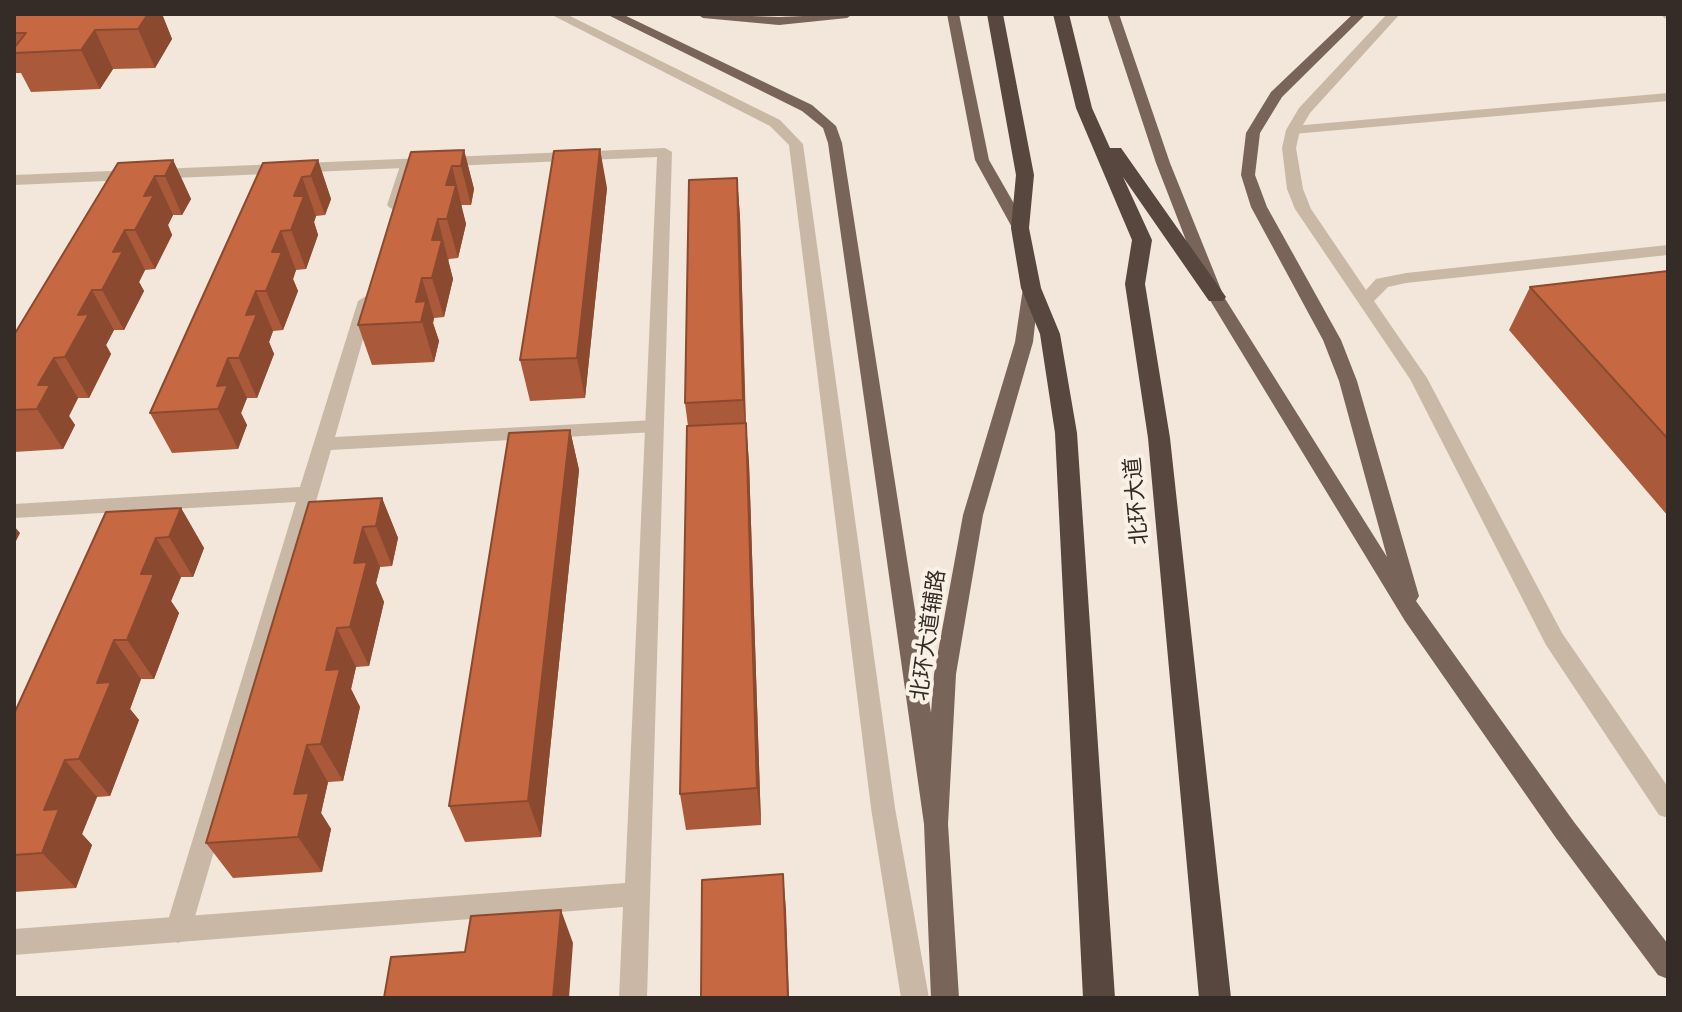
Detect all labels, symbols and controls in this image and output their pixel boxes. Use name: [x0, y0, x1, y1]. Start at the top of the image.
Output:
street label: 北环大道: [1119, 456, 1153, 546]
street label: 北环大道辅路: [906, 568, 950, 702]

